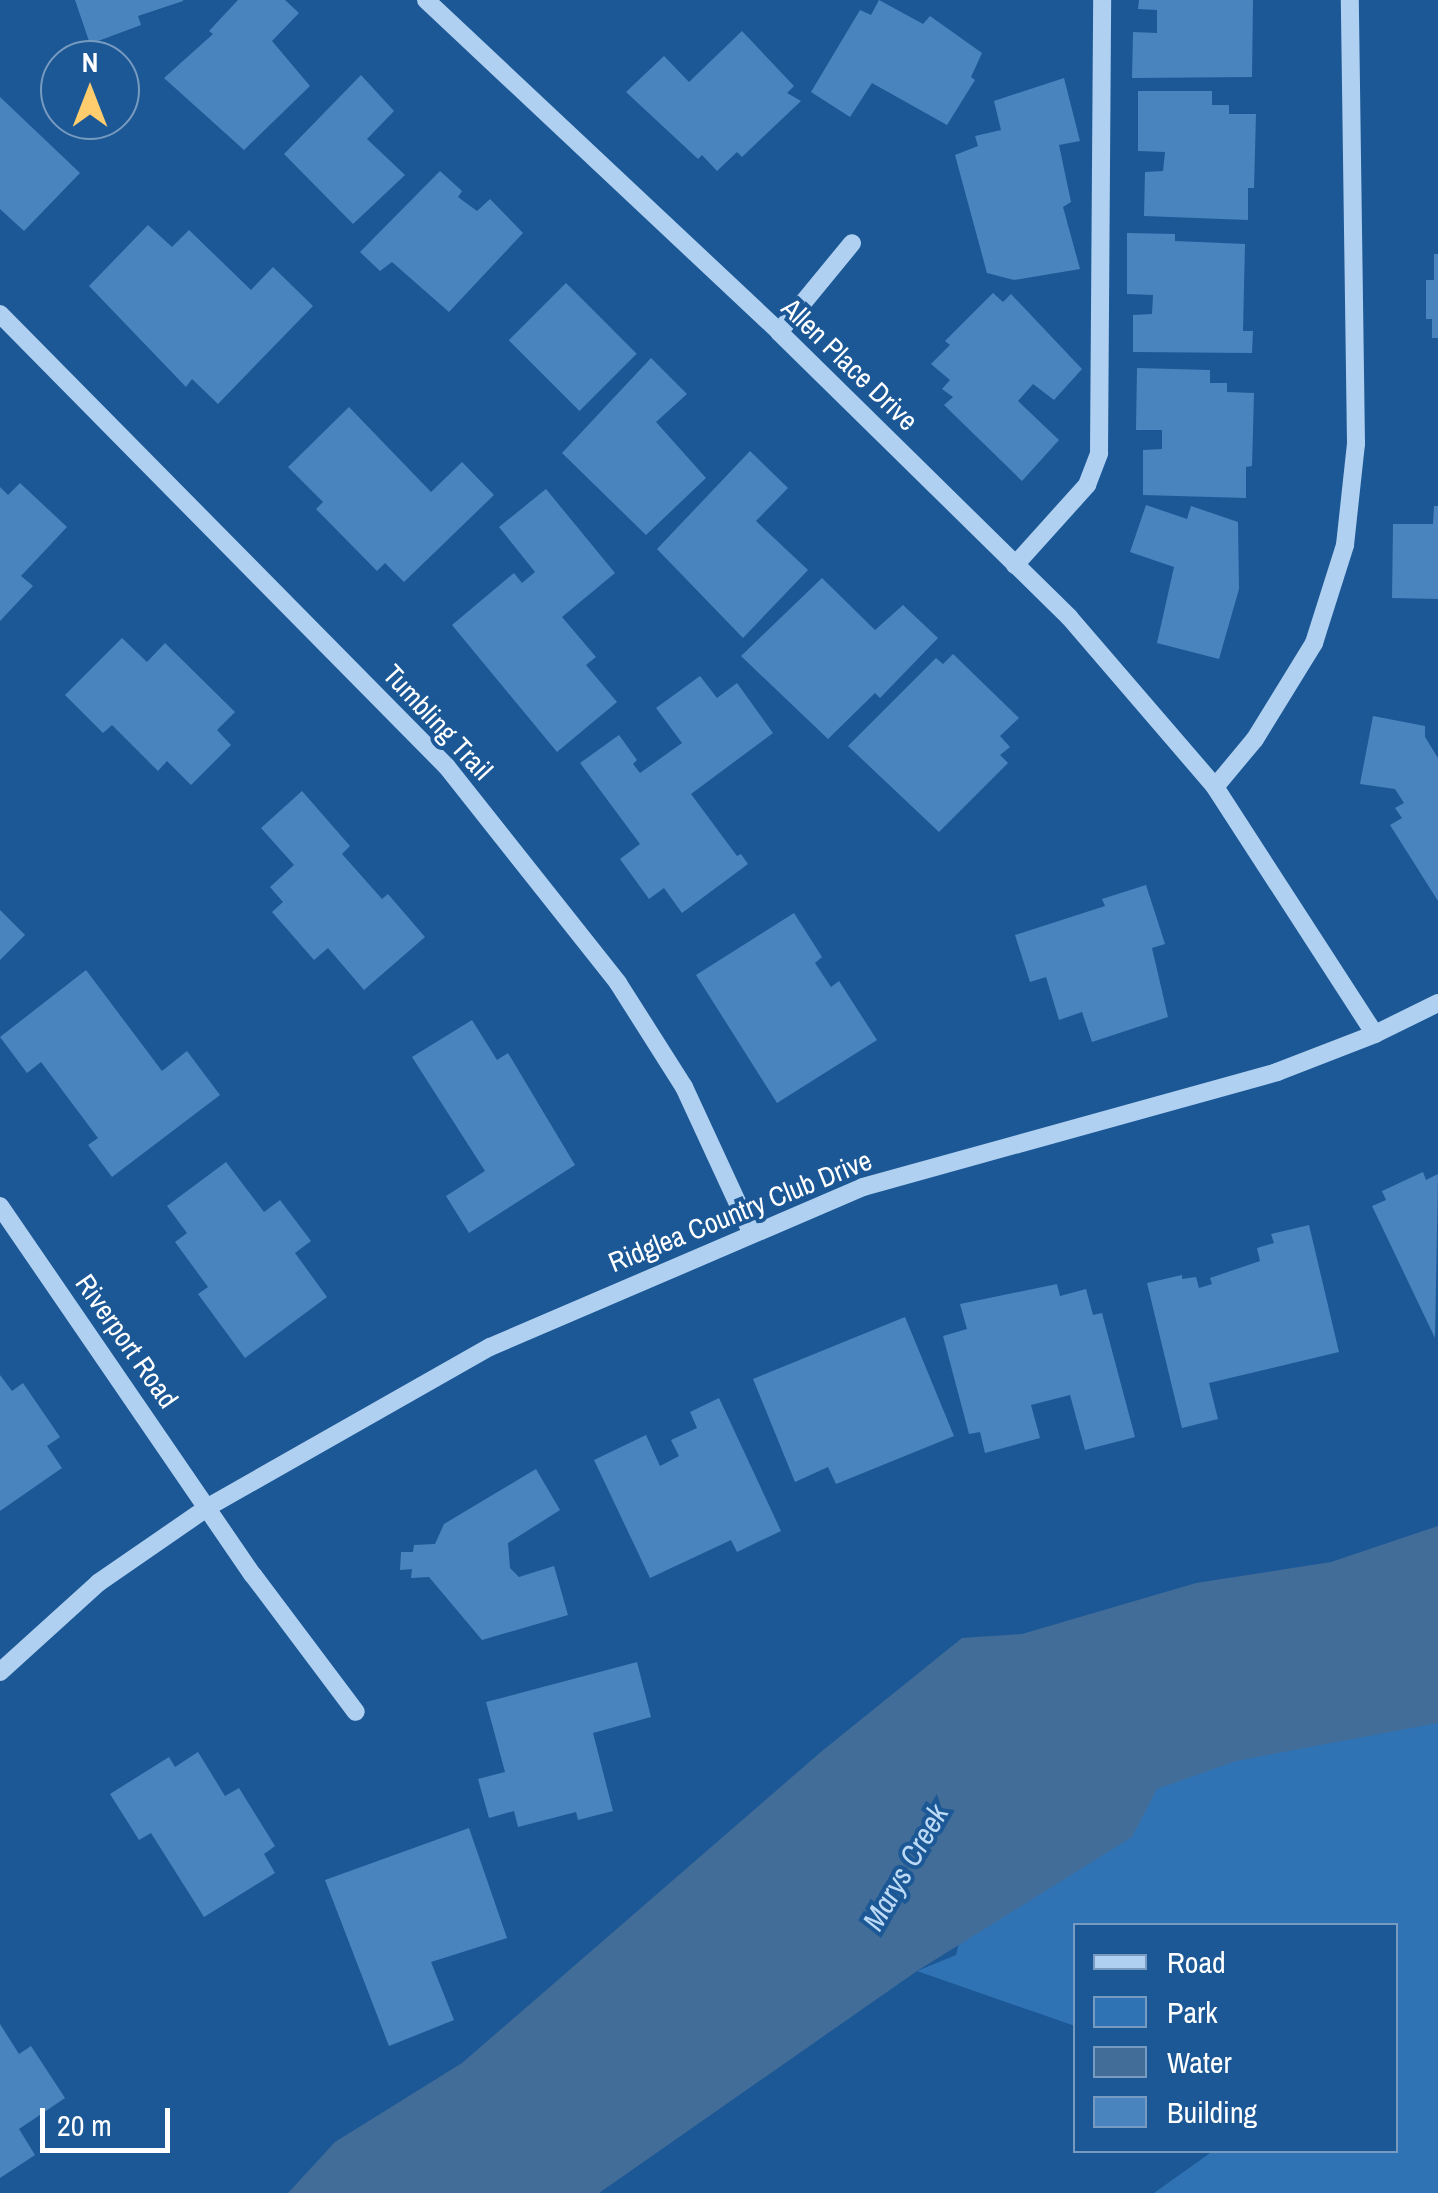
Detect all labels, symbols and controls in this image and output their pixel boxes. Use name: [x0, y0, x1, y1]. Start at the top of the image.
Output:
north arrow: [40, 40, 140, 140]
text: N: [82, 43, 98, 81]
street label: Allen Place Drive: [775, 291, 925, 437]
street label: Tumbling Trail: [376, 657, 500, 787]
street label: Ridglea Country Club Drive: [604, 1143, 876, 1279]
street label: Riverport Road: [69, 1268, 185, 1414]
water label: Marys Creek: [855, 1798, 955, 1936]
legend: [1073, 1923, 1398, 2153]
text: Road: [1167, 1942, 1226, 1982]
text: Park: [1167, 1992, 1218, 2032]
text: Water: [1167, 2042, 1232, 2082]
scale bar: [45, 2088, 175, 2150]
text: Building: [1167, 2092, 1257, 2132]
text: 20 m: [57, 2105, 112, 2145]

